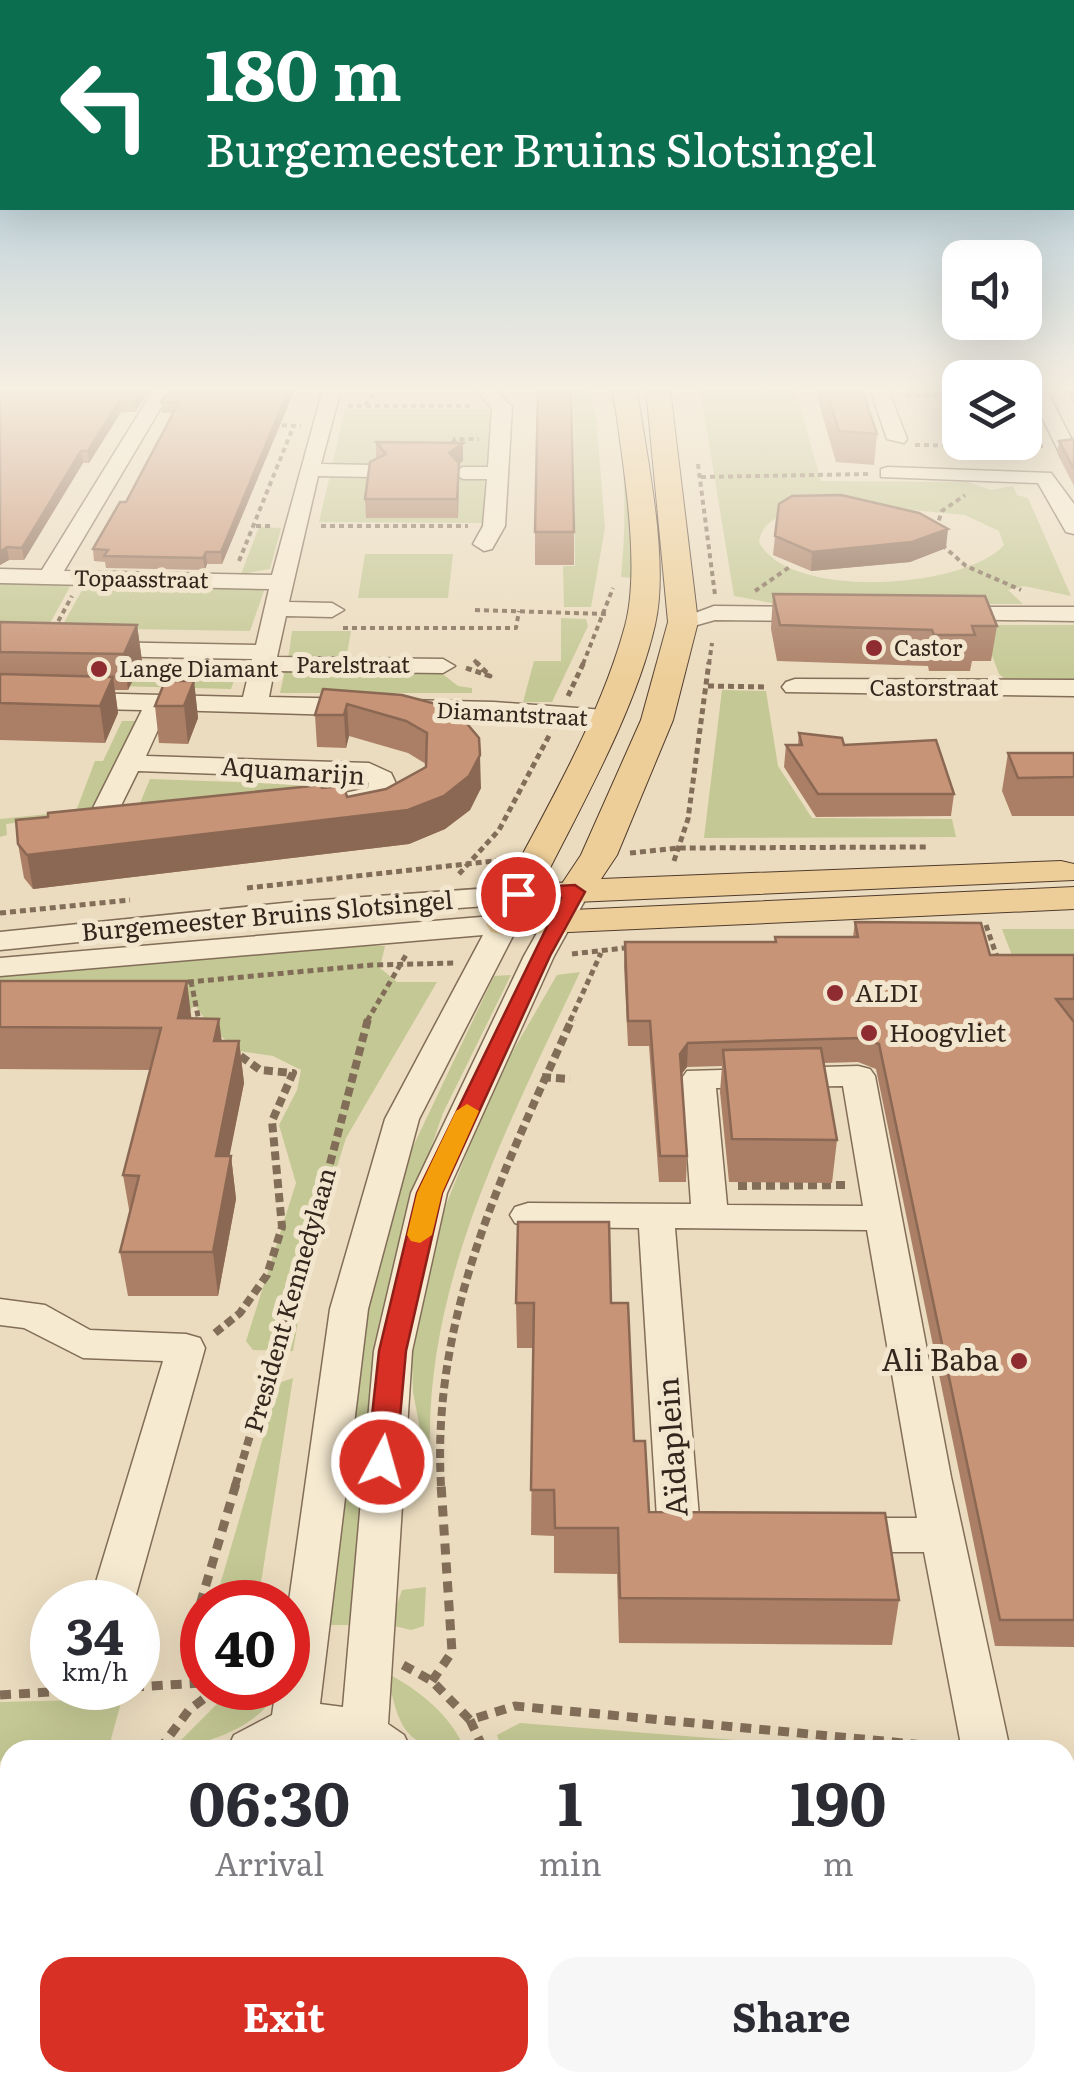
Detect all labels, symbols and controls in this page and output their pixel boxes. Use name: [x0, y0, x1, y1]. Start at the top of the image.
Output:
text: 180 m: [205, 19, 402, 123]
icon: left: [40, 40, 170, 170]
text: Burgemeester Bruins Slotsingel: [205, 114, 877, 181]
map controls: [942, 240, 1042, 460]
button: sound: [942, 240, 1042, 340]
button: layers: [942, 360, 1042, 460]
street label: Topaasstraat: [73, 560, 209, 595]
place label: Castor: [894, 630, 963, 663]
marker: Castor: [863, 637, 885, 659]
street label: Parelstraat: [296, 647, 410, 680]
place label: Lange Diamant: [119, 651, 279, 684]
marker: Lange Diamant: [88, 658, 110, 680]
street label: Castorstraat: [870, 670, 999, 703]
street label: Diamantstraat: [436, 692, 589, 733]
street label: Aquamarijn: [220, 746, 366, 793]
pin: [476, 852, 561, 937]
icon: arrive: [491, 867, 546, 922]
street label: Burgemeester Bruins Slotsingel: [79, 880, 454, 949]
place label: ALDI: [855, 973, 919, 1010]
marker: ALDI: [824, 982, 846, 1004]
place label: Hoogvliet: [889, 1013, 1006, 1050]
marker: Hoogvliet: [858, 1022, 880, 1044]
street label: President Kennedylaan: [233, 1163, 344, 1436]
place label: Ali Baba: [881, 1336, 1000, 1380]
marker: Ali Baba: [1008, 1350, 1030, 1372]
street label: Aïdaplein: [643, 1376, 697, 1518]
position arrow: [330, 1410, 434, 1514]
speed limit sign: 40: [180, 1580, 310, 1710]
text: 34: [66, 1596, 124, 1670]
text: km/h: [62, 1652, 128, 1689]
text: 06:30: [189, 1755, 350, 1844]
text: 1: [558, 1755, 583, 1844]
text: 190: [790, 1755, 887, 1844]
text: Arrival: [215, 1838, 324, 1886]
text: min: [539, 1838, 602, 1886]
text: m: [823, 1838, 854, 1886]
button: Exit: [40, 1957, 528, 2072]
button: Share: [548, 1957, 1035, 2072]

